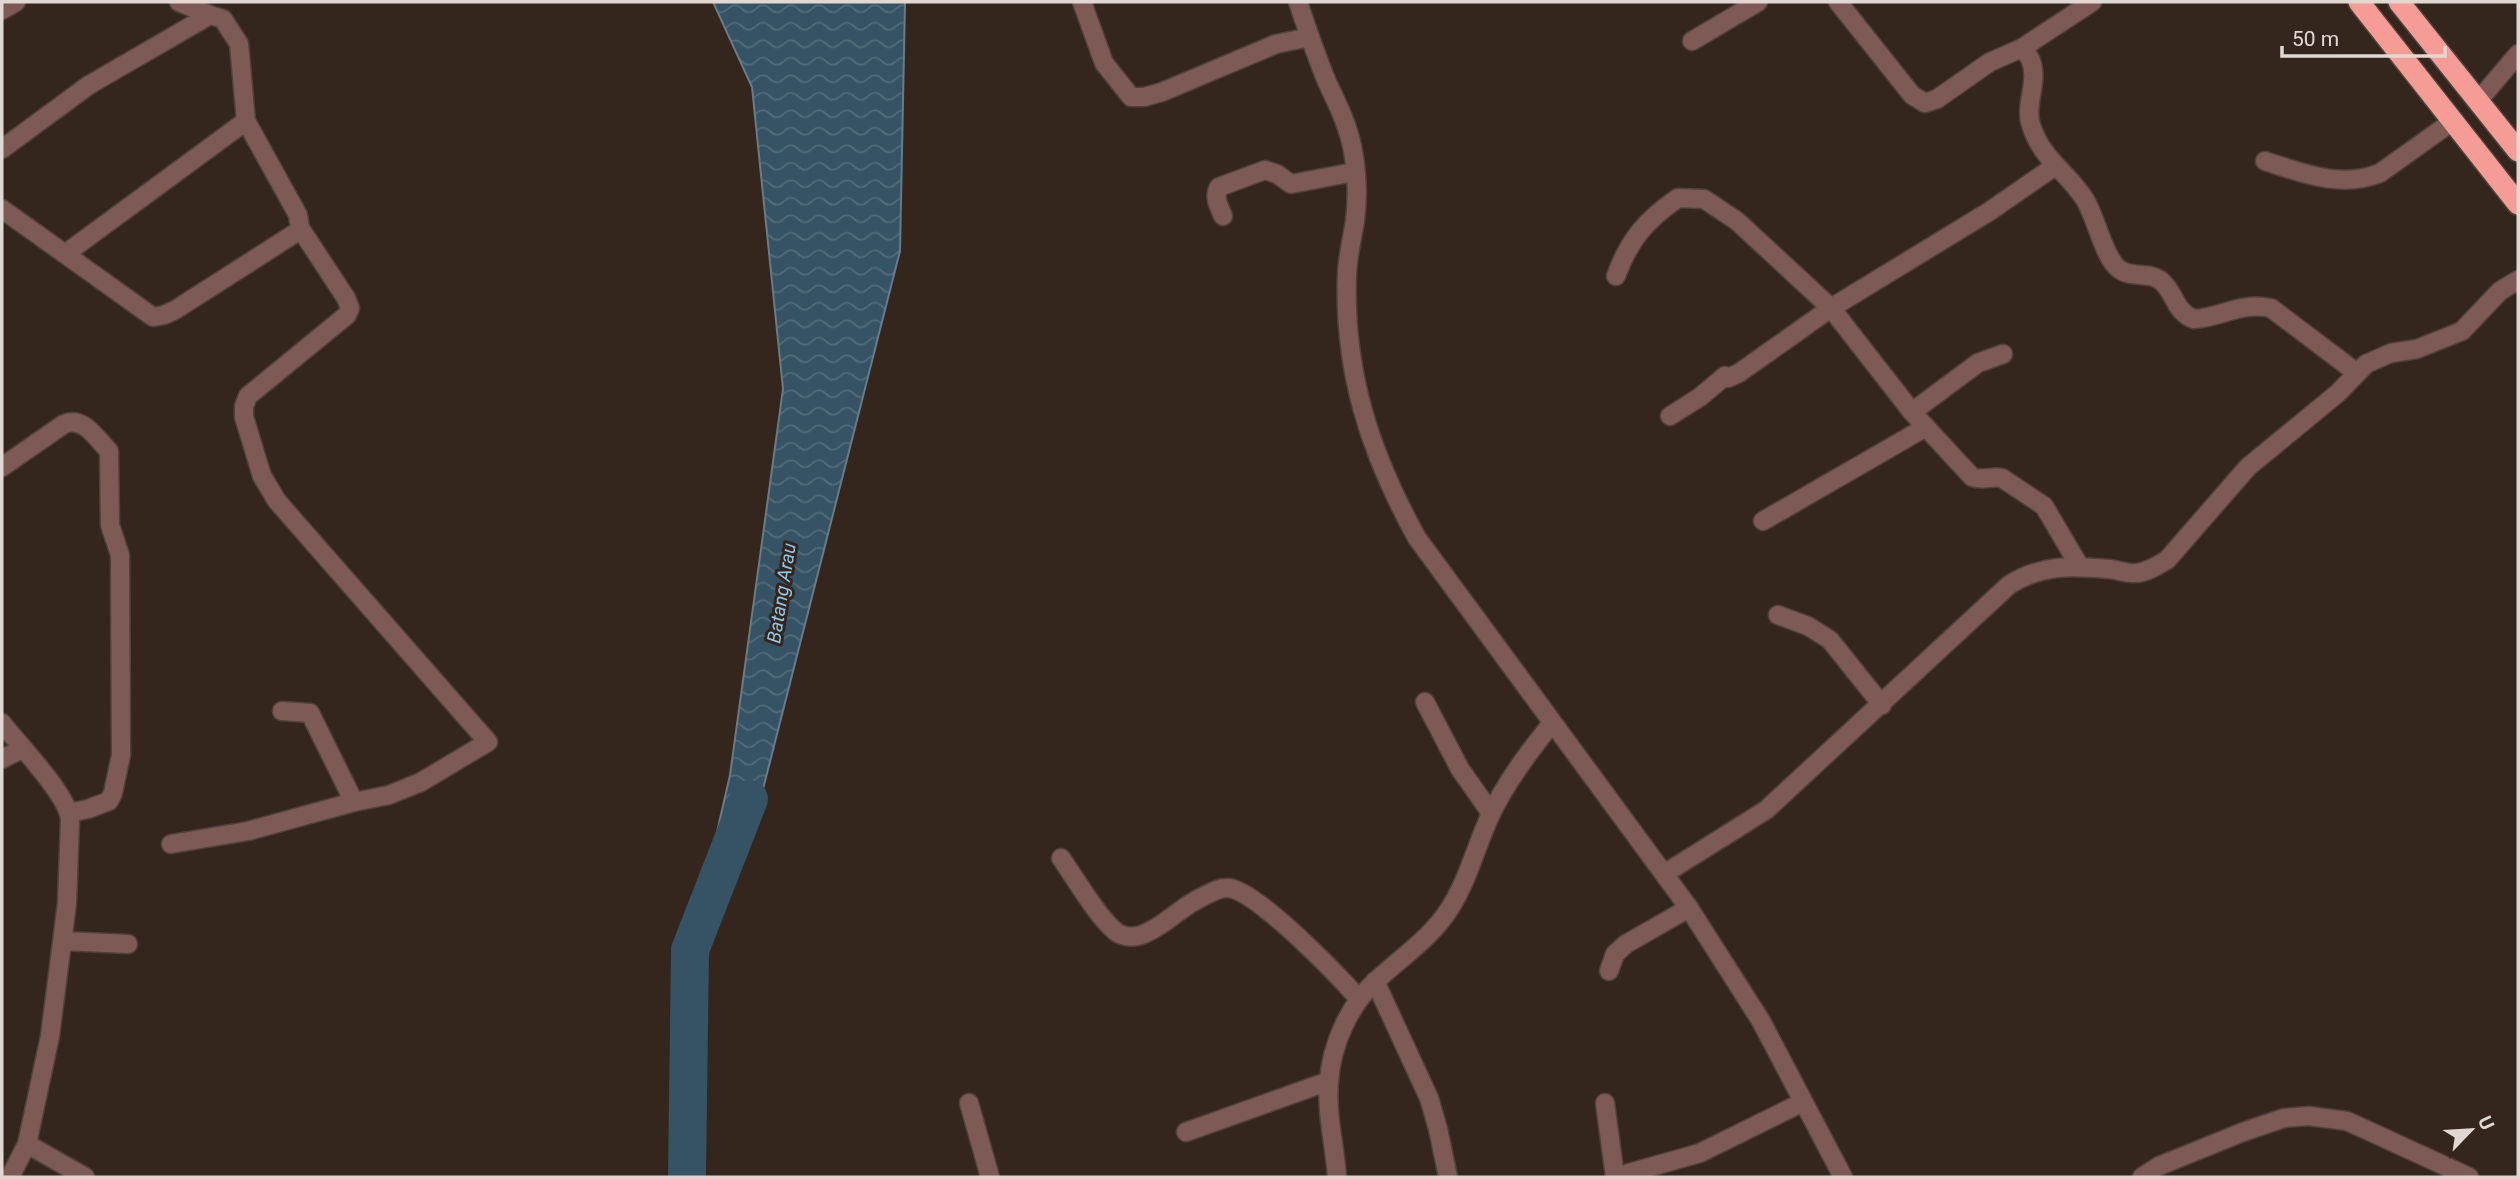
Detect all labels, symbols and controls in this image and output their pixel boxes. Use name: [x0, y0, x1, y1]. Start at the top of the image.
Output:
scale bar: [2282, 14, 2445, 58]
text: 50 m: [2292, 27, 2339, 51]
water label: Batang Arau: [762, 541, 801, 645]
north arrow: [2436, 1095, 2506, 1165]
text: U: [2473, 1112, 2499, 1134]

